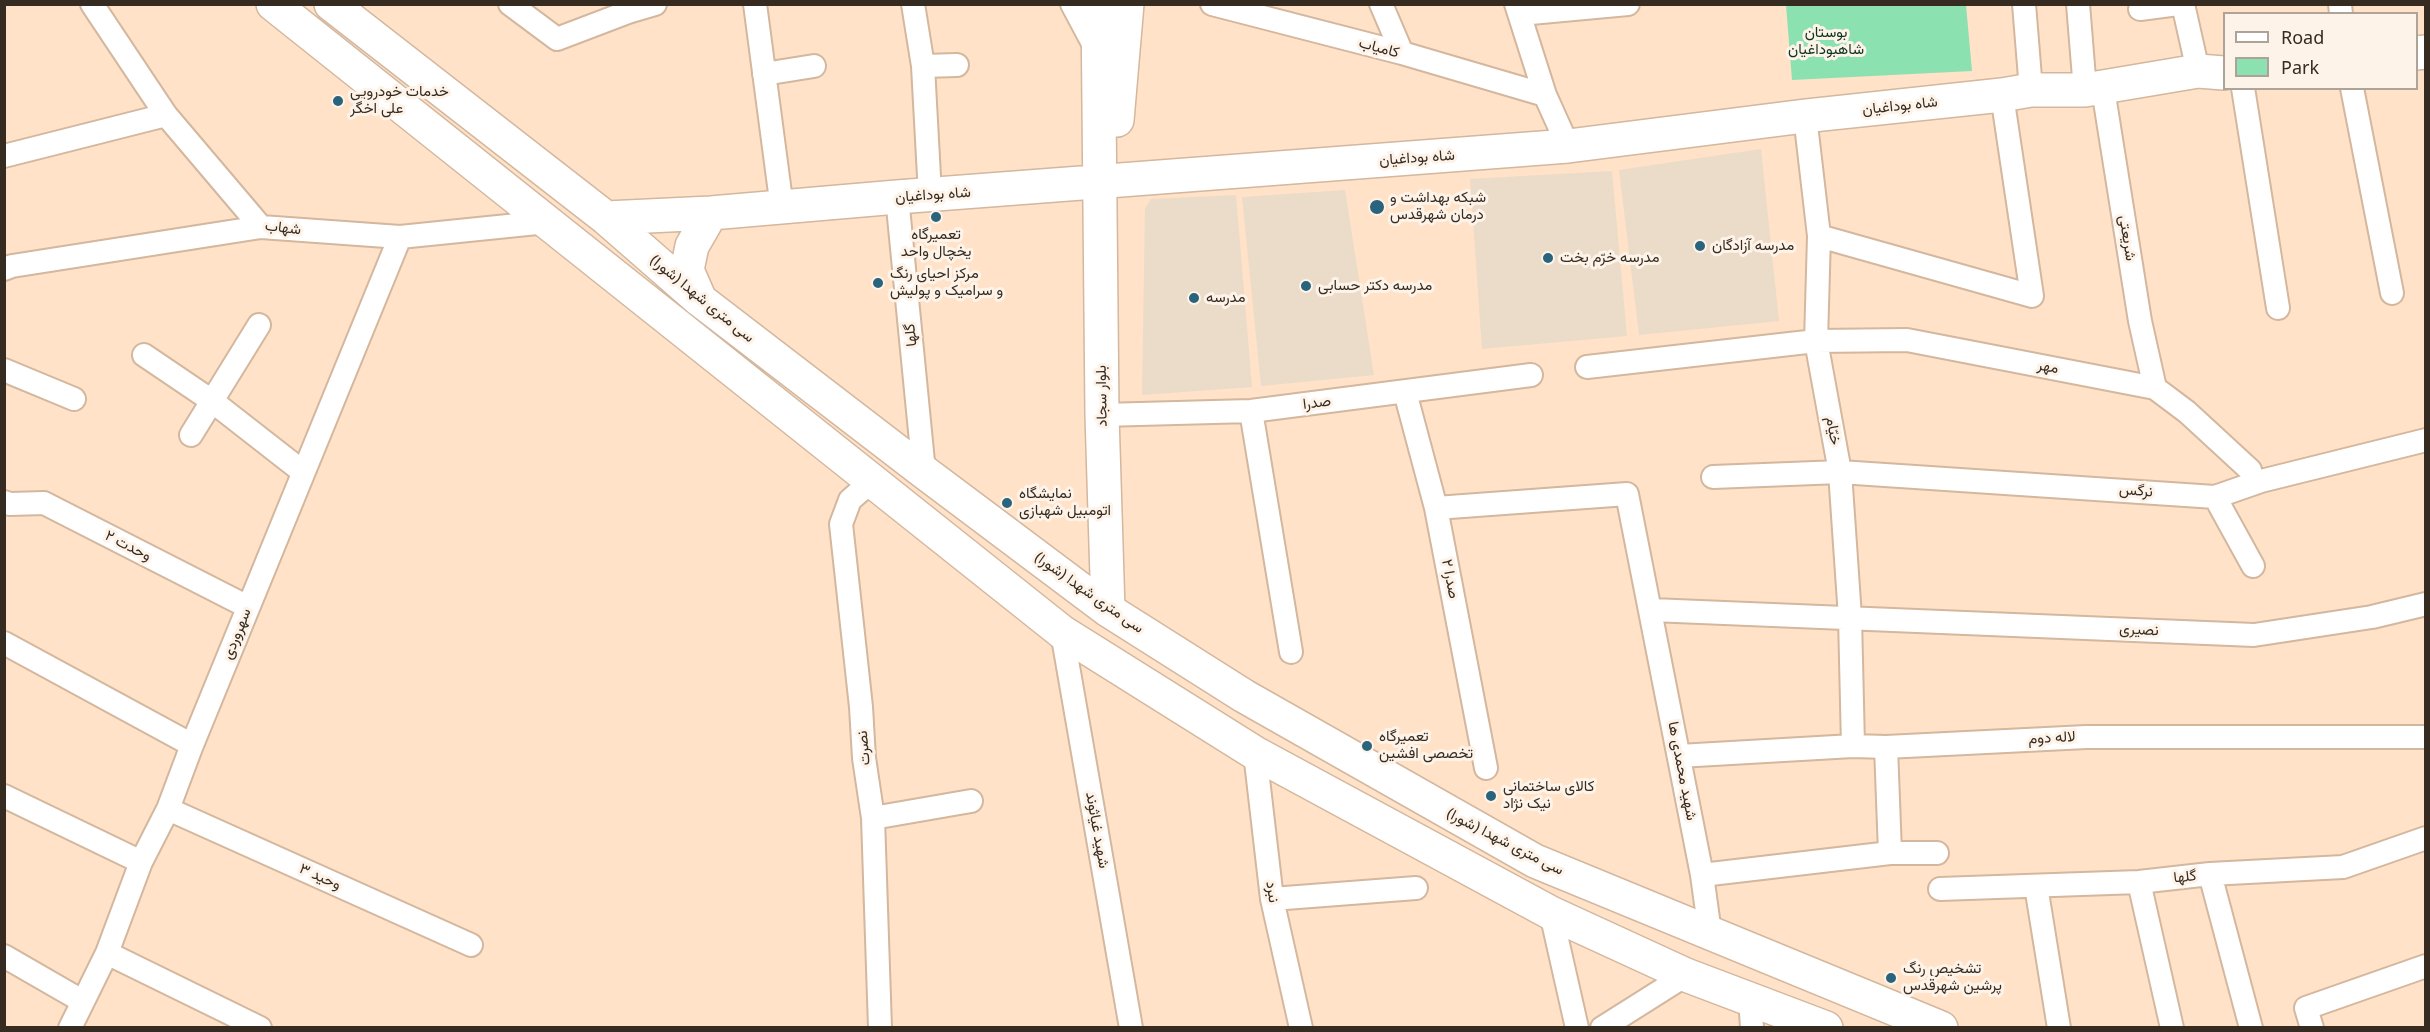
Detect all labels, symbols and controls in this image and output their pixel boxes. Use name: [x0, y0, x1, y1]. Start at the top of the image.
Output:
legend: [2223, 12, 2418, 90]
park label: بوستان شاهبوداغیان: [1788, 24, 1864, 59]
text: Road: [2281, 25, 2324, 49]
street label: کامیاب: [1357, 34, 1401, 62]
text: Park: [2281, 55, 2319, 79]
place label: خدمات خودرویی علی اخگر: [350, 83, 449, 118]
street label: شاه بوداغیان: [1861, 93, 1939, 119]
marker: خدمات خودرویی علی اخگر: [331, 94, 345, 108]
street label: شاه بوداغیان: [1379, 146, 1455, 170]
street label: شاه بوداغیان: [895, 183, 971, 207]
place label: شبکه بهداشت و درمان شهرقدس: [1390, 189, 1486, 224]
marker: شبکه بهداشت و درمان شهرقدس: [1368, 198, 1386, 216]
marker: تعمیرگاه یخچال واحد: [929, 210, 943, 224]
street label: شریعتی: [2115, 214, 2139, 262]
street label: شهاب: [264, 217, 302, 239]
place label: تعمیرگاه یخچال واحد: [901, 226, 971, 261]
place label: مدرسه آزادگان: [1712, 237, 1794, 255]
marker: مدرسه آزادگان: [1693, 239, 1707, 253]
place label: مدرسه خرّم بخت: [1560, 249, 1660, 267]
street label: سی متری شهدا (شورا): [646, 251, 758, 347]
marker: مدرسه خرّم بخت: [1541, 251, 1555, 265]
place label: مرکز احیای رنگ و سرامیک و پولیش: [890, 265, 1003, 300]
marker: مرکز احیای رنگ و سرامیک و پولیش: [871, 276, 885, 290]
place label: مدرسه دکتر حسابی: [1318, 277, 1432, 295]
marker: مدرسه دکتر حسابی: [1299, 279, 1313, 293]
place label: مدرسه: [1206, 289, 1246, 307]
marker: مدرسه: [1187, 291, 1201, 305]
street label: گلها: [901, 323, 921, 347]
street label: مهر: [2036, 356, 2060, 378]
street label: بلوار سجاد: [1092, 365, 1112, 427]
street label: صدرا: [1302, 392, 1332, 414]
street label: خیّام: [1822, 415, 1844, 447]
street label: نرگس: [2118, 481, 2154, 501]
place label: نمایشگاه اتومبیل شهبازی: [1019, 485, 1111, 520]
marker: نمایشگاه اتومبیل شهبازی: [1000, 496, 1014, 510]
street label: وحدت ۲: [102, 527, 154, 565]
street label: سی متری شهدا (شورا): [1031, 549, 1147, 637]
street label: صدرا ۲: [1437, 558, 1463, 600]
street label: سهروردی: [219, 606, 255, 662]
street label: نصیری: [2119, 620, 2159, 640]
street label: شهید محمدی ها: [1664, 720, 1700, 822]
place label: تعمیرگاه تخصصی افشین: [1379, 728, 1473, 763]
street label: لاله دوم: [2028, 728, 2076, 748]
street label: نصرت: [854, 730, 874, 766]
marker: تعمیرگاه تخصصی افشین: [1360, 739, 1374, 753]
place label: کالای ساختمانی نیک نژاد: [1503, 778, 1594, 813]
marker: کالای ساختمانی نیک نژاد: [1484, 789, 1498, 803]
street label: شهید غیاثوند: [1081, 790, 1113, 870]
street label: سی متری شهدا (شورا): [1444, 805, 1566, 879]
street label: وحید ۳: [296, 860, 344, 894]
street label: گلها: [2173, 867, 2197, 887]
street label: نبرد: [1262, 880, 1282, 904]
place label: تشخیص رنگ پرشین شهرقدس: [1903, 960, 2002, 995]
marker: تشخیص رنگ پرشین شهرقدس: [1884, 971, 1898, 985]

